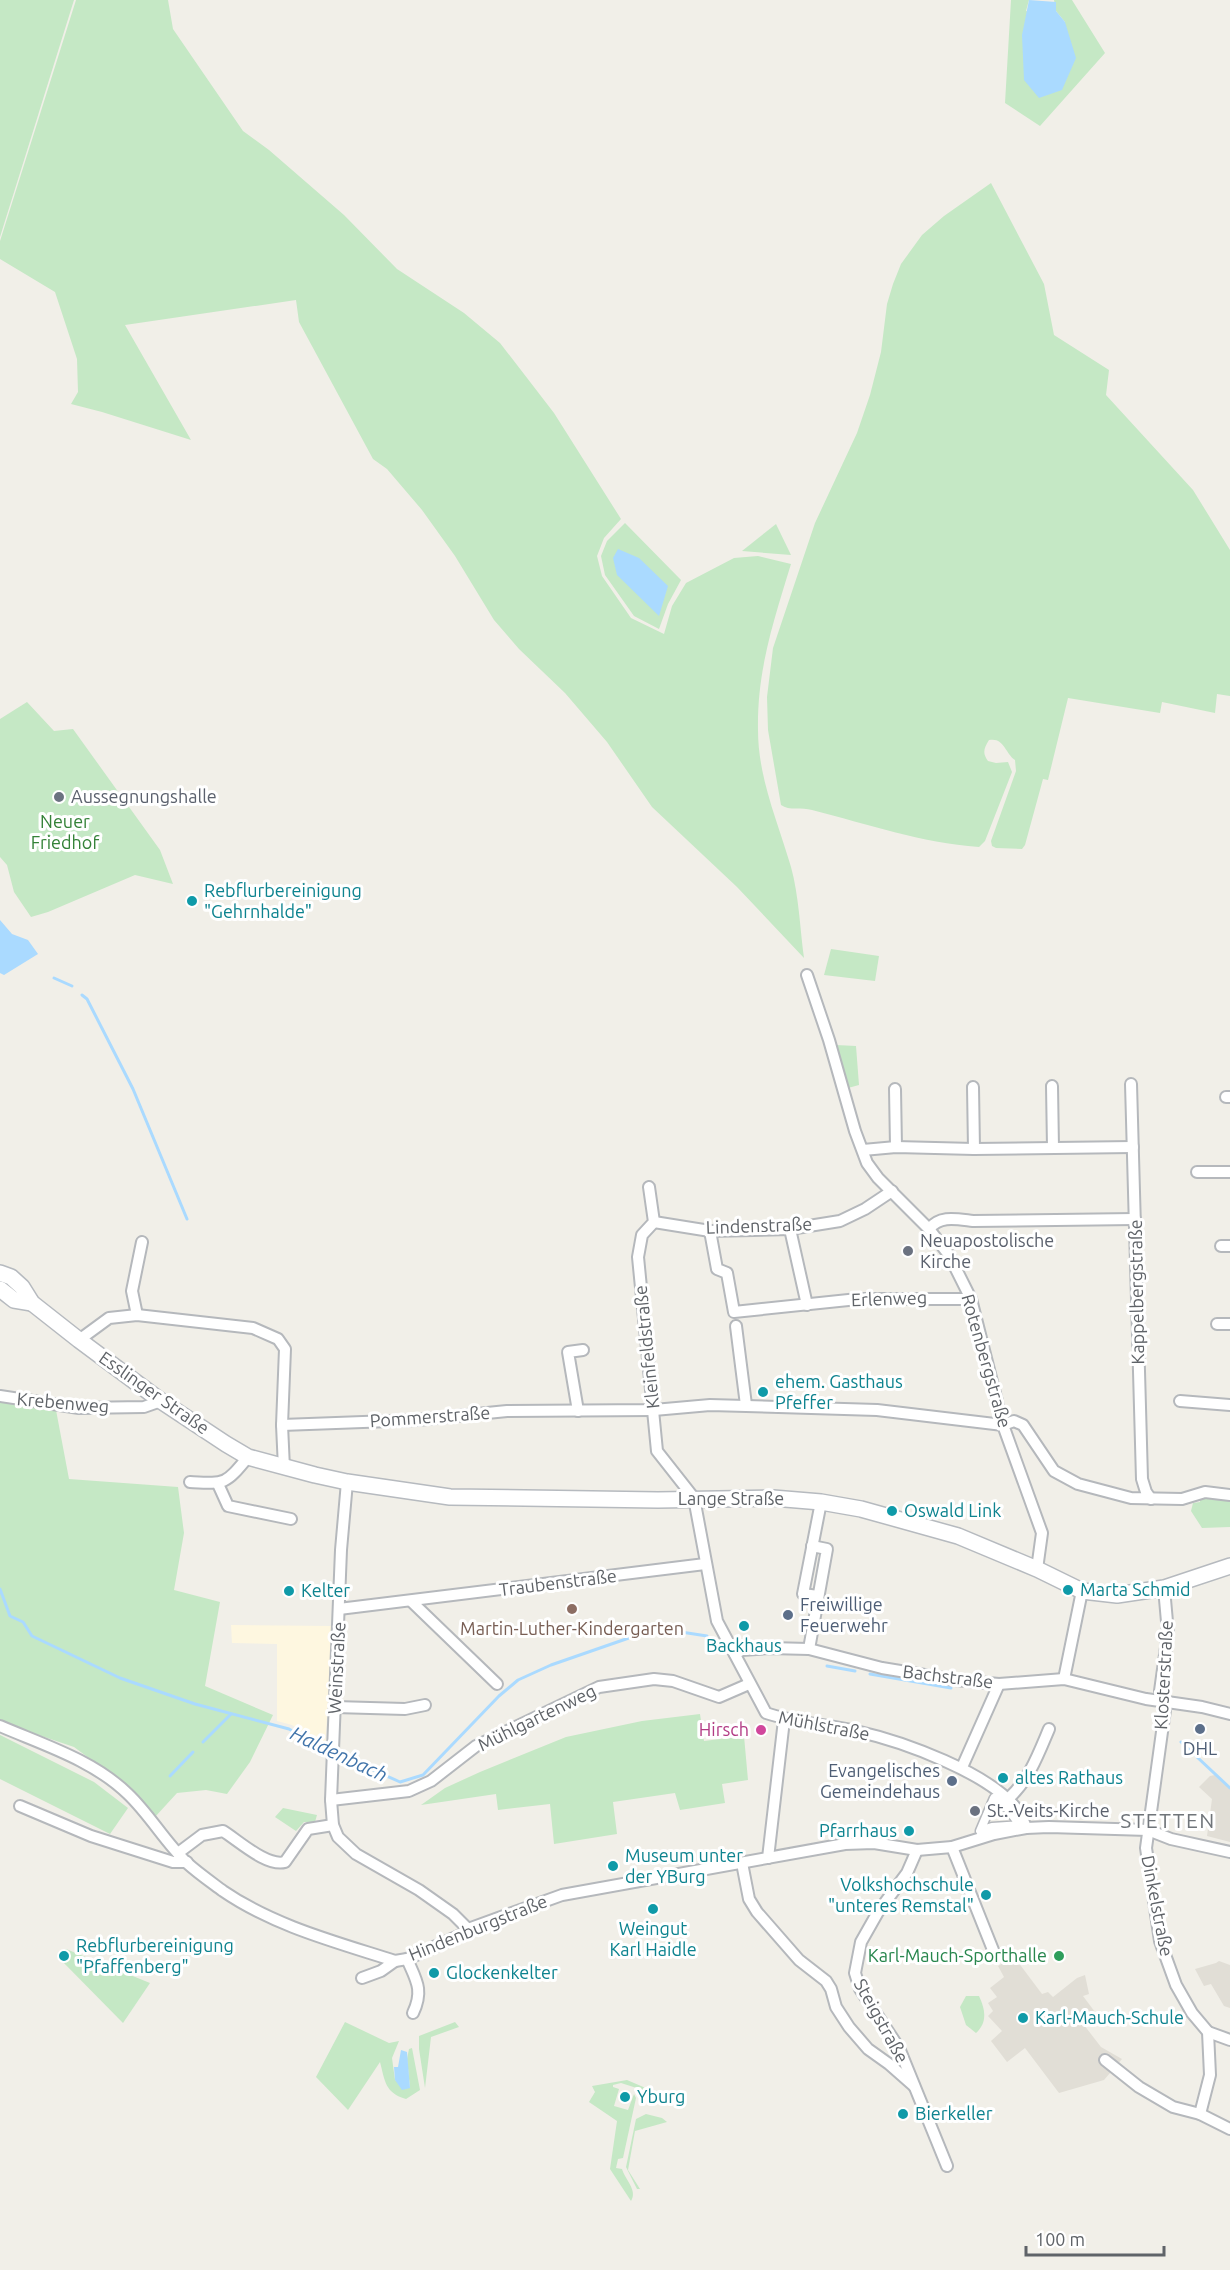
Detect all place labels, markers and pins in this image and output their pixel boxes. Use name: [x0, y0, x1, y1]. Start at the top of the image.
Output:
place label: Aussegnungshalle: [71, 786, 217, 806]
marker: Aussegnungshalle: [52, 790, 66, 804]
place label: Rebflurbereinigung "Gehrnhalde": [204, 880, 362, 921]
marker: Rebflurbereinigung "Gehrnhalde": [185, 894, 199, 908]
place label: Neuapostolische Kirche: [920, 1230, 1054, 1271]
marker: Neuapostolische Kirche: [901, 1244, 915, 1258]
place label: ehem. Gasthaus Pfeffer: [775, 1371, 903, 1412]
marker: ehem. Gasthaus Pfeffer: [756, 1385, 770, 1399]
place label: Oswald Link: [904, 1500, 1001, 1520]
marker: Oswald Link: [885, 1504, 899, 1518]
place label: Marta Schmid: [1080, 1579, 1191, 1599]
place label: Kelter: [301, 1580, 350, 1600]
marker: Marta Schmid: [1061, 1583, 1075, 1597]
marker: Kelter: [282, 1584, 296, 1598]
place label: Freiwillige Feuerwehr: [800, 1594, 888, 1635]
marker: Martin-Luther-Kindergarten: [565, 1602, 579, 1616]
marker: Freiwillige Feuerwehr: [781, 1608, 795, 1622]
place label: Martin-Luther-Kindergarten: [460, 1618, 684, 1638]
marker: Backhaus: [737, 1619, 751, 1633]
place label: Backhaus: [706, 1635, 782, 1655]
place label: Hirsch: [699, 1719, 749, 1739]
marker: DHL: [1193, 1722, 1207, 1736]
marker: Hirsch: [754, 1723, 768, 1737]
place label: DHL: [1183, 1738, 1217, 1758]
place label: Evangelisches Gemeindehaus: [820, 1760, 940, 1801]
place label: altes Rathaus: [1015, 1767, 1123, 1787]
marker: altes Rathaus: [996, 1771, 1010, 1785]
marker: Evangelisches Gemeindehaus: [945, 1774, 959, 1788]
place label: St.-Veits-Kirche: [987, 1800, 1110, 1820]
marker: St.-Veits-Kirche: [968, 1804, 982, 1818]
place label: Pfarrhaus: [819, 1820, 897, 1840]
marker: Pfarrhaus: [902, 1824, 916, 1838]
place label: Museum unter der YBurg: [625, 1845, 743, 1886]
marker: Museum unter der YBurg: [606, 1859, 620, 1873]
place label: Volkshochschule "unteres Remstal": [828, 1874, 974, 1915]
marker: Volkshochschule "unteres Remstal": [979, 1888, 993, 1902]
marker: Weingut Karl Haidle: [646, 1902, 660, 1916]
place label: Weingut Karl Haidle: [609, 1918, 697, 1959]
place label: Rebflurbereinigung "Pfaffenberg": [76, 1935, 234, 1976]
place label: Karl-Mauch-Sporthalle: [868, 1945, 1047, 1965]
marker: Rebflurbereinigung "Pfaffenberg": [57, 1949, 71, 1963]
marker: Karl-Mauch-Sporthalle: [1052, 1949, 1066, 1963]
place label: Glockenkelter: [446, 1962, 558, 1982]
marker: Glockenkelter: [427, 1966, 441, 1980]
place label: Karl-Mauch-Schule: [1035, 2007, 1184, 2027]
marker: Karl-Mauch-Schule: [1016, 2011, 1030, 2025]
place label: Yburg: [637, 2086, 685, 2106]
marker: Yburg: [618, 2090, 632, 2104]
place label: Bierkeller: [915, 2103, 993, 2123]
marker: Bierkeller: [896, 2107, 910, 2121]

